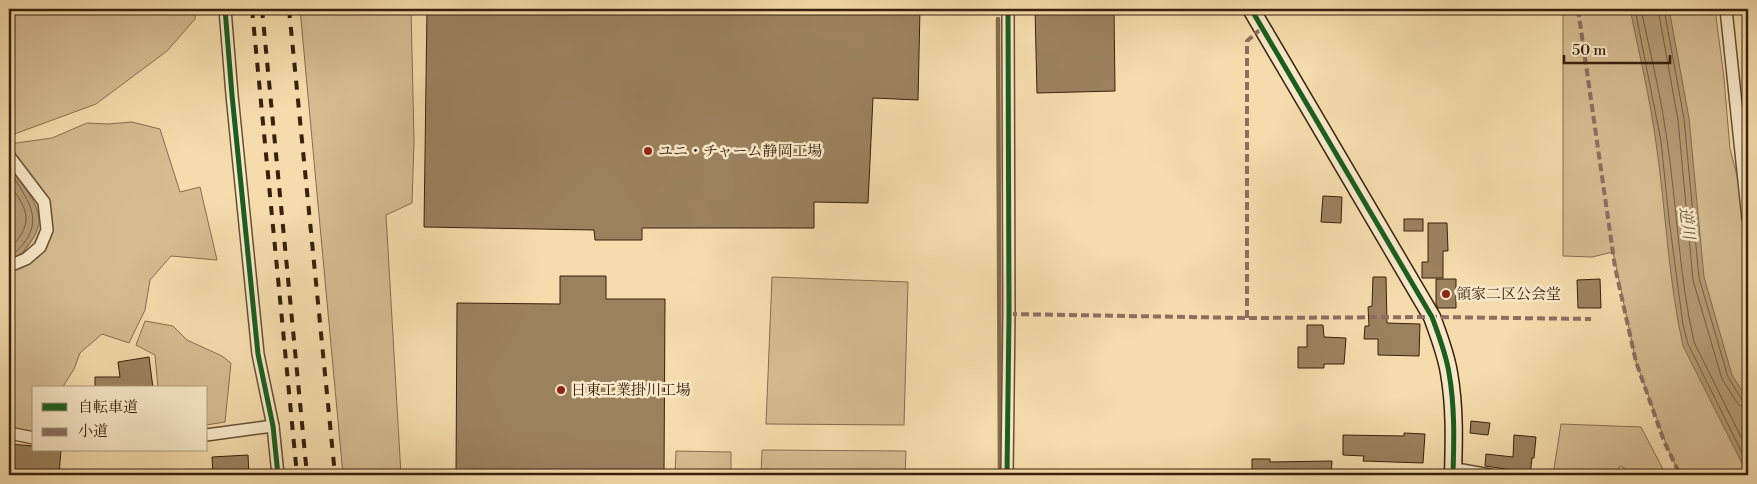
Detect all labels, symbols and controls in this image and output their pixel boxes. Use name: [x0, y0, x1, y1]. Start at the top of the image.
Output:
scale bar: [1564, 32, 1671, 64]
text: 50 m: [1572, 41, 1606, 60]
place label: ユニ・チャーム静岡工場: [658, 142, 823, 161]
marker: ユニ・チャーム静岡工場: [642, 145, 654, 157]
water label: 逆川: [1675, 206, 1699, 242]
place label: 領家二区公会堂: [1456, 285, 1561, 304]
marker: 領家二区公会堂: [1440, 288, 1452, 300]
place label: 日東工業掛川工場: [571, 381, 691, 400]
marker: 日東工業掛川工場: [555, 384, 567, 396]
legend: [32, 386, 208, 452]
text: 自転車道: [78, 398, 138, 417]
text: 小道: [78, 422, 108, 441]

